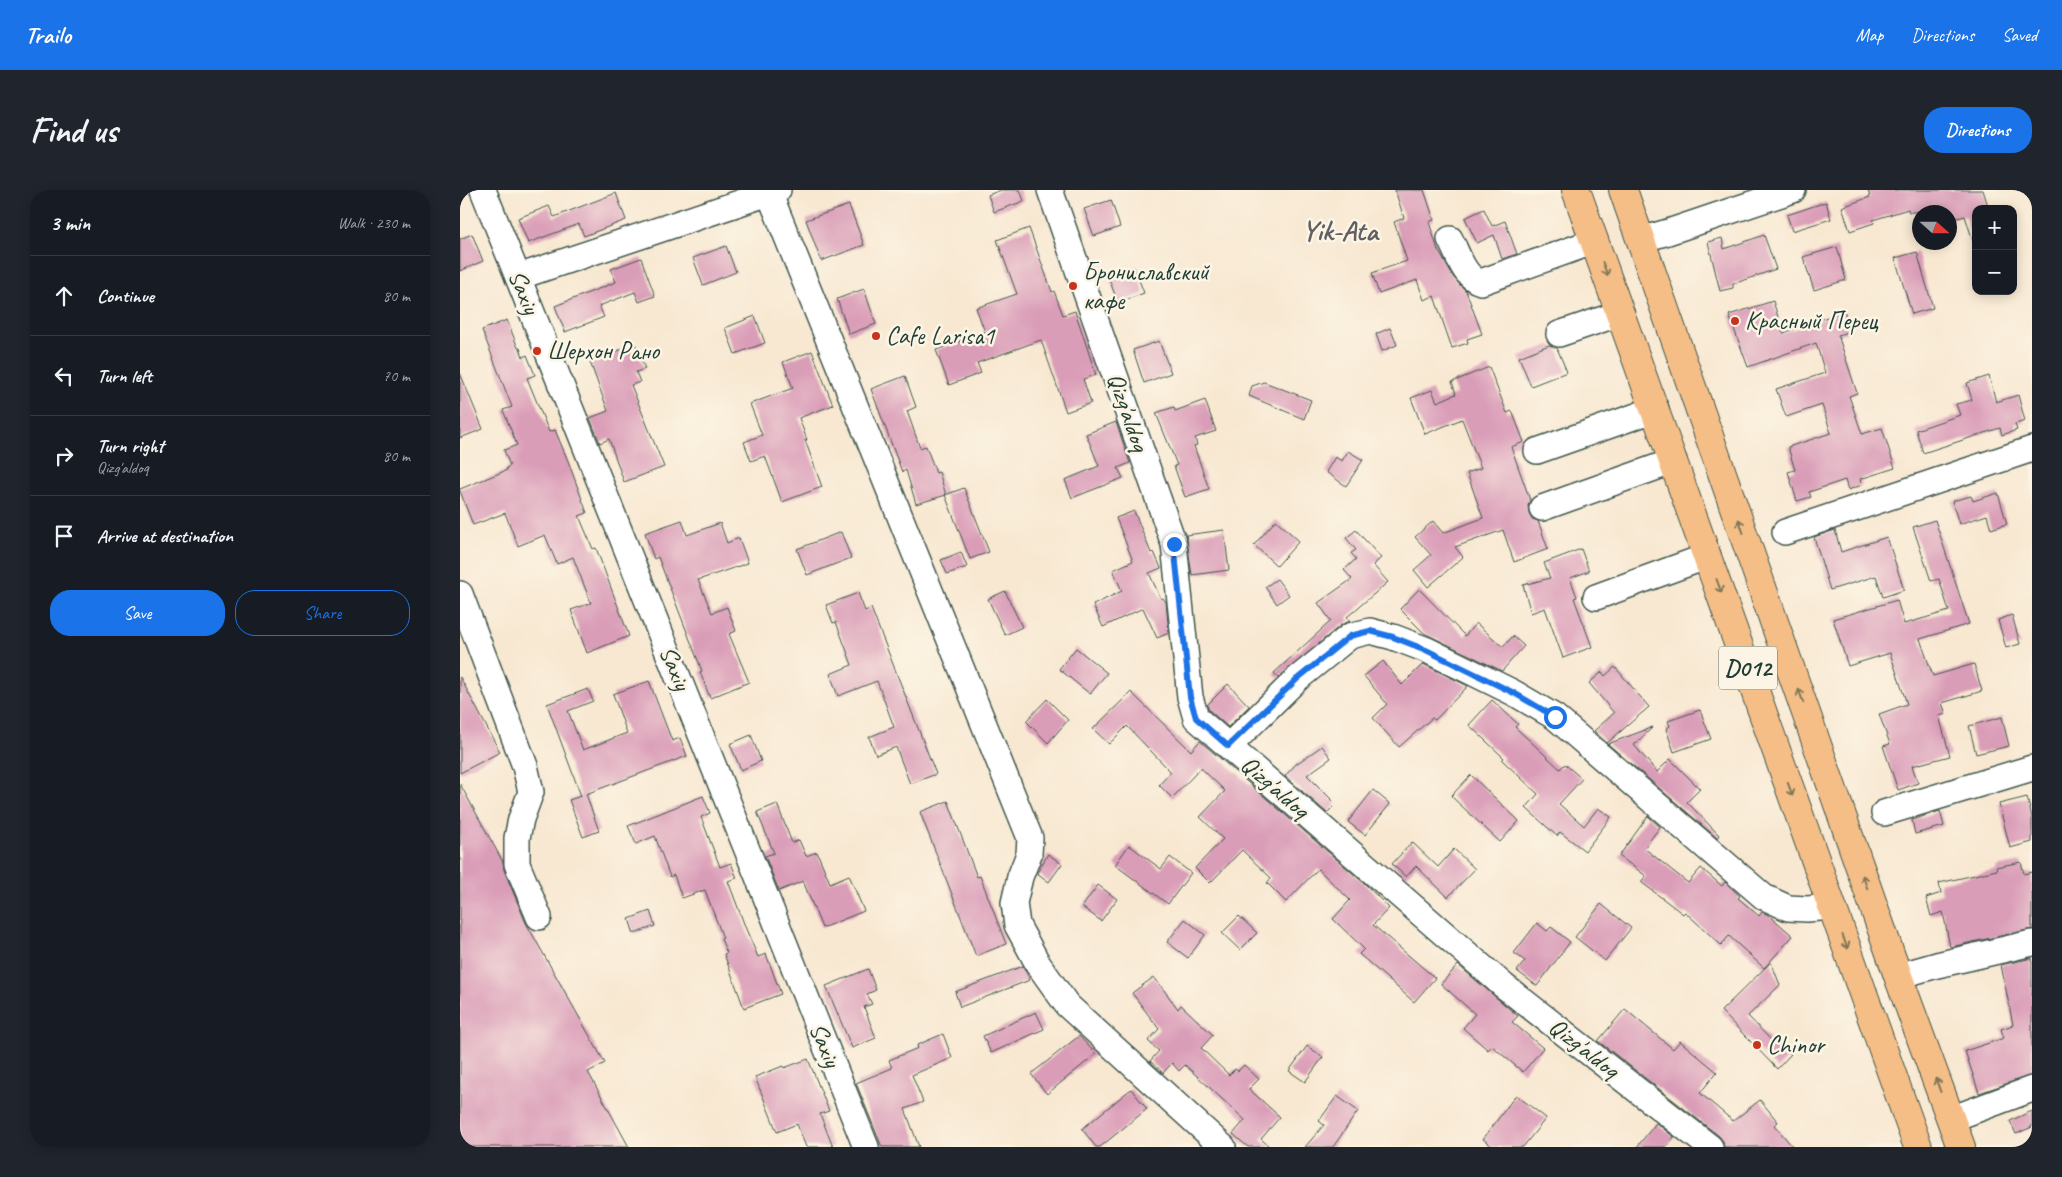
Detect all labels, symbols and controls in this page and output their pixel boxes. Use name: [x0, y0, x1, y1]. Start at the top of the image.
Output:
text: Trailo: [25, 20, 71, 50]
text: Map: [1856, 24, 1883, 46]
text: Directions: [1911, 24, 1974, 46]
text: Saved: [2002, 24, 2037, 46]
button: Directions: [1924, 107, 2032, 153]
text: Find us: [30, 108, 117, 153]
north arrow: [1912, 205, 1957, 250]
map controls: [1972, 205, 2017, 295]
button: +: [1972, 205, 2017, 250]
text: 3 min: [50, 210, 90, 236]
text: Walk · 230 m: [338, 213, 410, 233]
district label: Yik-Аta: [1302, 213, 1380, 248]
button: −: [1972, 250, 2017, 295]
place label: Брониславский кафе: [1083, 256, 1211, 317]
one-way arrow: [1601, 261, 1610, 276]
street label: Saxiy: [501, 265, 548, 320]
marker: Брониславский кафе: [1067, 280, 1079, 292]
icon: ahead: [50, 282, 78, 310]
text: Continue: [97, 284, 154, 308]
text: 80 m: [383, 286, 410, 306]
place label: Красный Перец: [1745, 305, 1879, 337]
marker: Красный Перец: [1729, 315, 1741, 327]
place label: Cafe Larisa1: [886, 320, 996, 352]
marker: Cafe Larisa1: [870, 330, 882, 342]
place label: Шерхон Рано: [547, 335, 660, 367]
marker: Шерхон Рано: [531, 345, 543, 357]
icon: left: [50, 362, 78, 390]
text: Turn left: [97, 364, 152, 388]
text: 70 m: [383, 366, 410, 386]
street label: Qizg'aldoq: [1100, 369, 1157, 458]
text: Turn right: [97, 434, 164, 458]
icon: right: [50, 442, 78, 470]
text: 80 m: [383, 446, 410, 466]
text: Qizg'aldoq: [97, 458, 149, 478]
one-way arrow: [1736, 519, 1745, 534]
icon: arrive: [50, 522, 78, 550]
text: Arrive at destination: [97, 524, 233, 548]
route end: [1163, 533, 1186, 556]
one-way arrow: [1714, 578, 1724, 594]
button: Save: [50, 590, 225, 636]
button: Share: [235, 590, 410, 636]
street label: Saxiy: [652, 641, 699, 696]
road number: D012: [1719, 646, 1777, 689]
one-way arrow: [1796, 688, 1805, 704]
route start: [1544, 706, 1567, 729]
street label: Qizg'aldoq: [1234, 748, 1318, 827]
one-way arrow: [1786, 781, 1796, 797]
one-way arrow: [1860, 875, 1870, 891]
one-way arrow: [1841, 934, 1850, 949]
street label: Qizg'aldoq: [1542, 1011, 1628, 1087]
street label: Saxiy: [802, 1018, 849, 1073]
place label: Chinor: [1767, 1029, 1826, 1061]
marker: Chinor: [1751, 1039, 1763, 1051]
one-way arrow: [1933, 1078, 1942, 1093]

